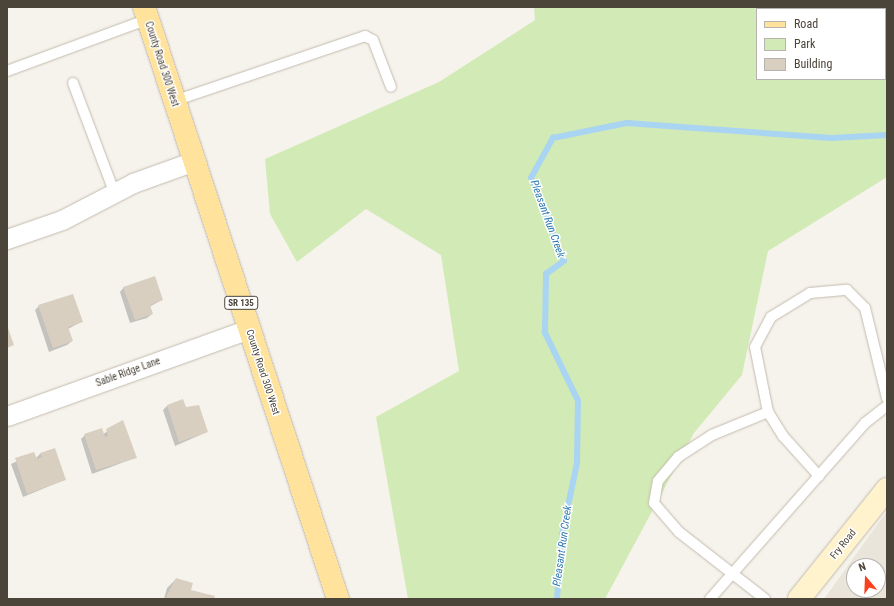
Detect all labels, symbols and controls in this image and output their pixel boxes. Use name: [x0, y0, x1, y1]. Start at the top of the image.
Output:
legend: [756, 8, 886, 80]
text: Road: [794, 17, 818, 31]
street label: County Road 300 West: [143, 20, 181, 108]
text: Park: [794, 37, 815, 51]
text: Building: [794, 57, 832, 71]
water label: Pleasant Run Creek: [527, 178, 567, 260]
road number: SR 135: [224, 296, 258, 310]
street label: County Road 300 West: [244, 328, 282, 416]
street label: Sable Ridge Lane: [94, 355, 162, 389]
water label: Pleasant Run Creek: [551, 505, 575, 587]
street label: Fry Road: [828, 527, 858, 561]
north arrow: [846, 558, 886, 598]
text: N: [857, 560, 868, 574]

